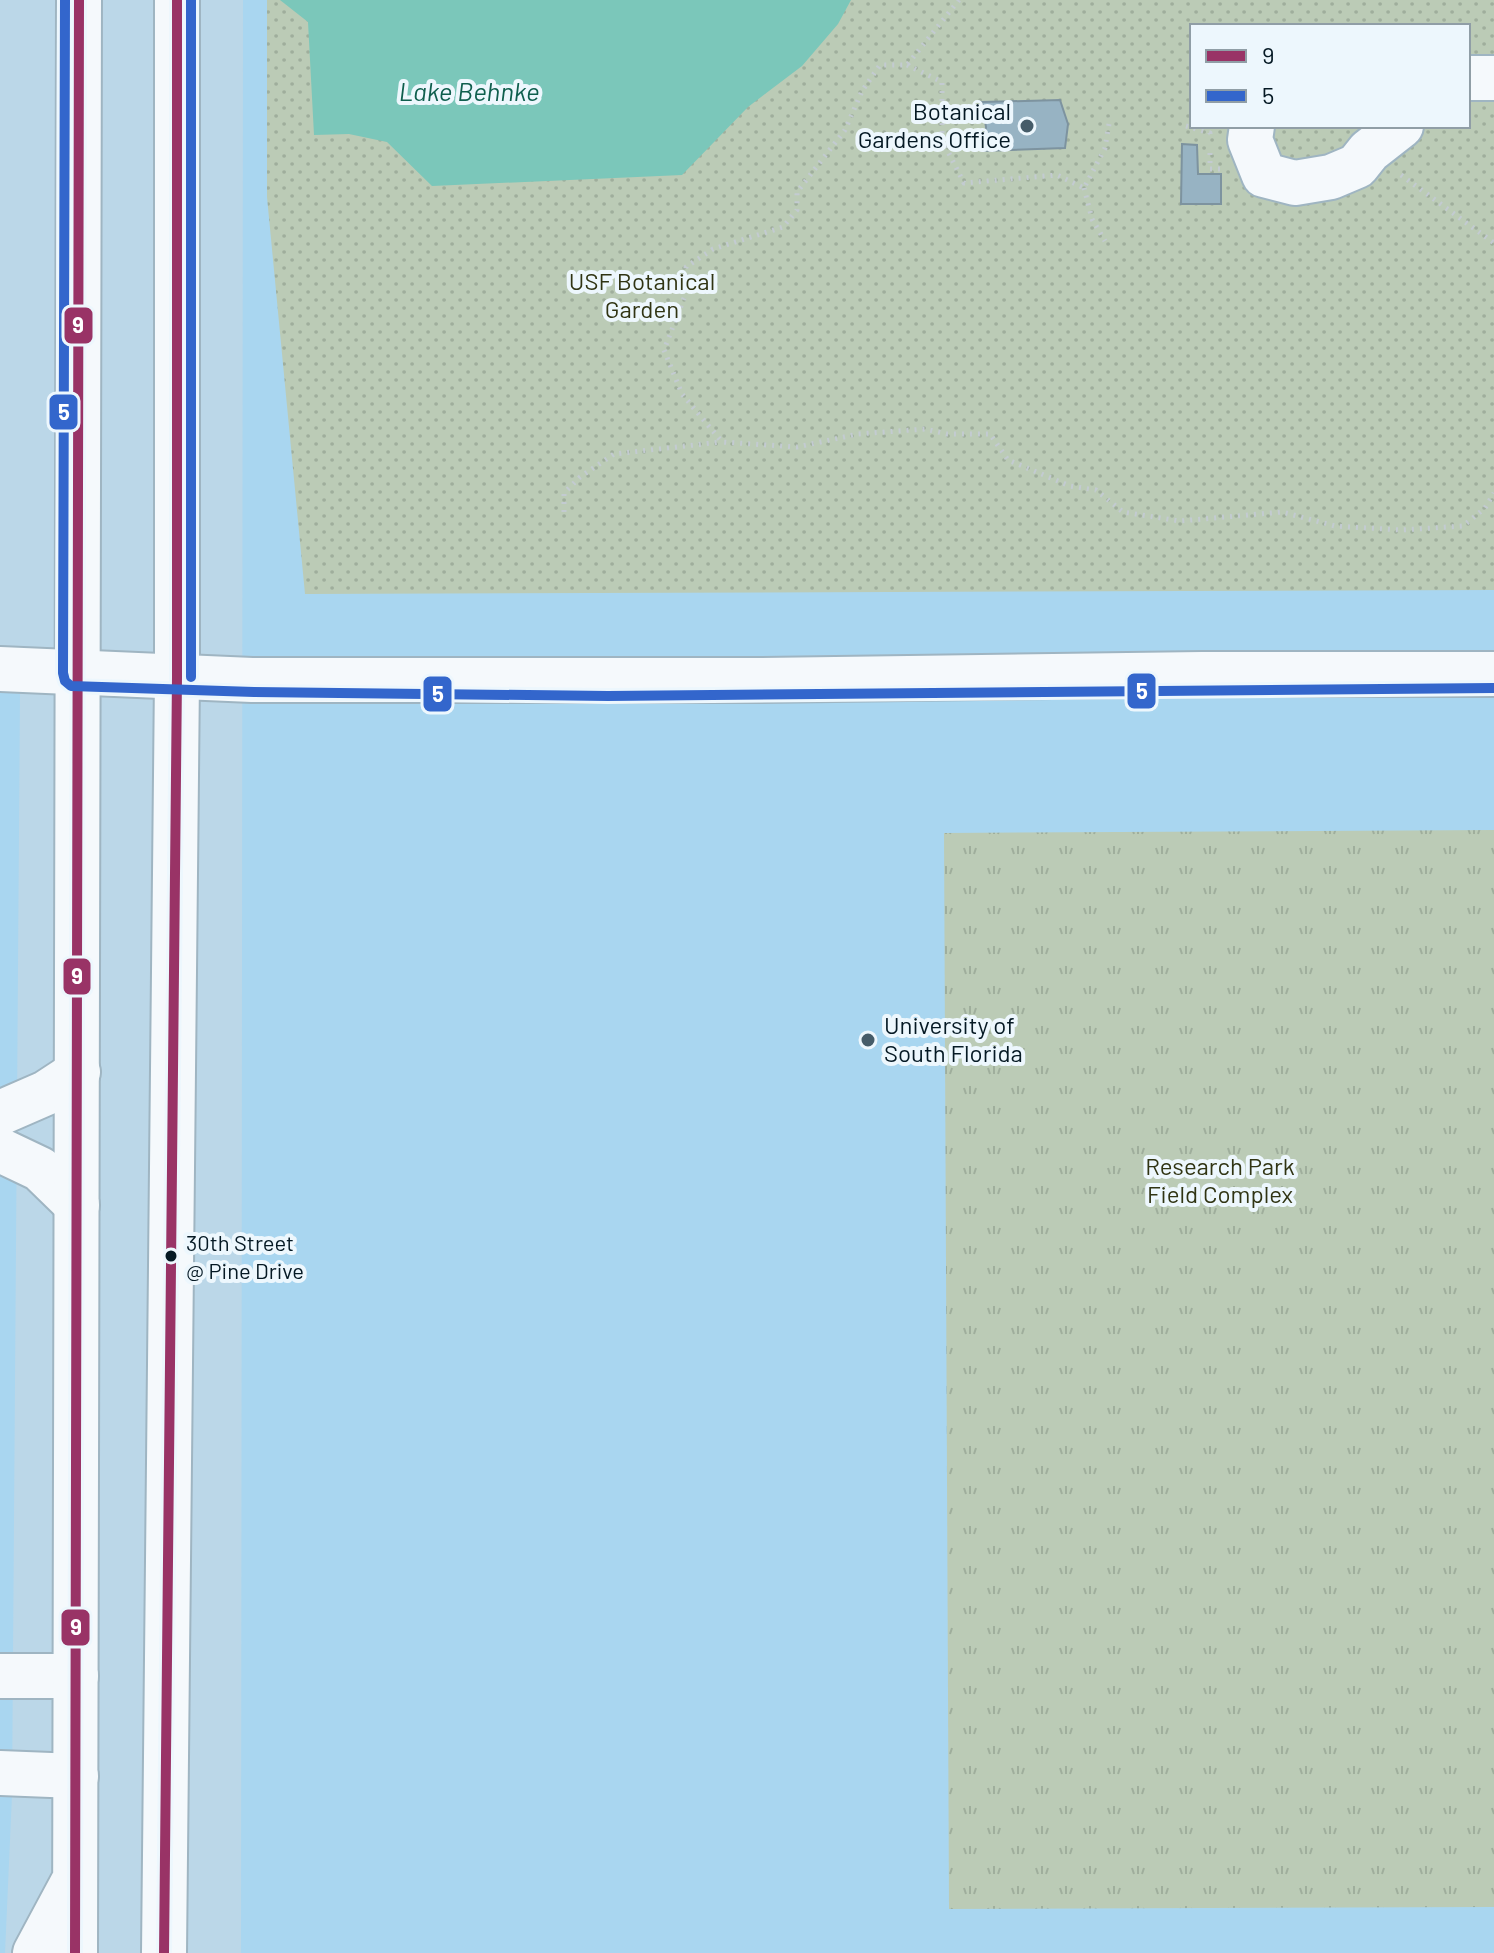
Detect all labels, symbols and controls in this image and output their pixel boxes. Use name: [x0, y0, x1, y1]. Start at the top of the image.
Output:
legend: [1190, 24, 1470, 128]
text: 9: [1262, 40, 1275, 69]
water label: Lake Behnke: [399, 75, 539, 106]
text: 5: [1262, 80, 1274, 109]
place label: Botanical Gardens Office: [858, 96, 1011, 153]
marker: Botanical Gardens Office: [1018, 117, 1036, 135]
park label: USF Botanical Garden: [569, 266, 715, 323]
line badge: 9: [63, 306, 94, 345]
text: 9: [72, 311, 84, 337]
line badge: 5: [48, 393, 79, 431]
text: 5: [58, 398, 70, 424]
line badge: 5: [1126, 672, 1157, 710]
line badge: 5: [422, 675, 453, 713]
text: 5: [1136, 677, 1148, 703]
text: 5: [432, 680, 444, 706]
line badge: 9: [62, 957, 92, 996]
text: 9: [71, 962, 83, 988]
place label: University of South Florida: [884, 1010, 1023, 1067]
marker: University of South Florida: [859, 1031, 877, 1049]
park label: Research Park Field Complex: [1145, 1151, 1295, 1208]
place label: 30th Street @ Pine Drive: [186, 1229, 304, 1283]
marker: 30th Street @ Pine Drive: [163, 1248, 179, 1264]
line badge: 9: [60, 1608, 91, 1647]
text: 9: [70, 1613, 82, 1639]

